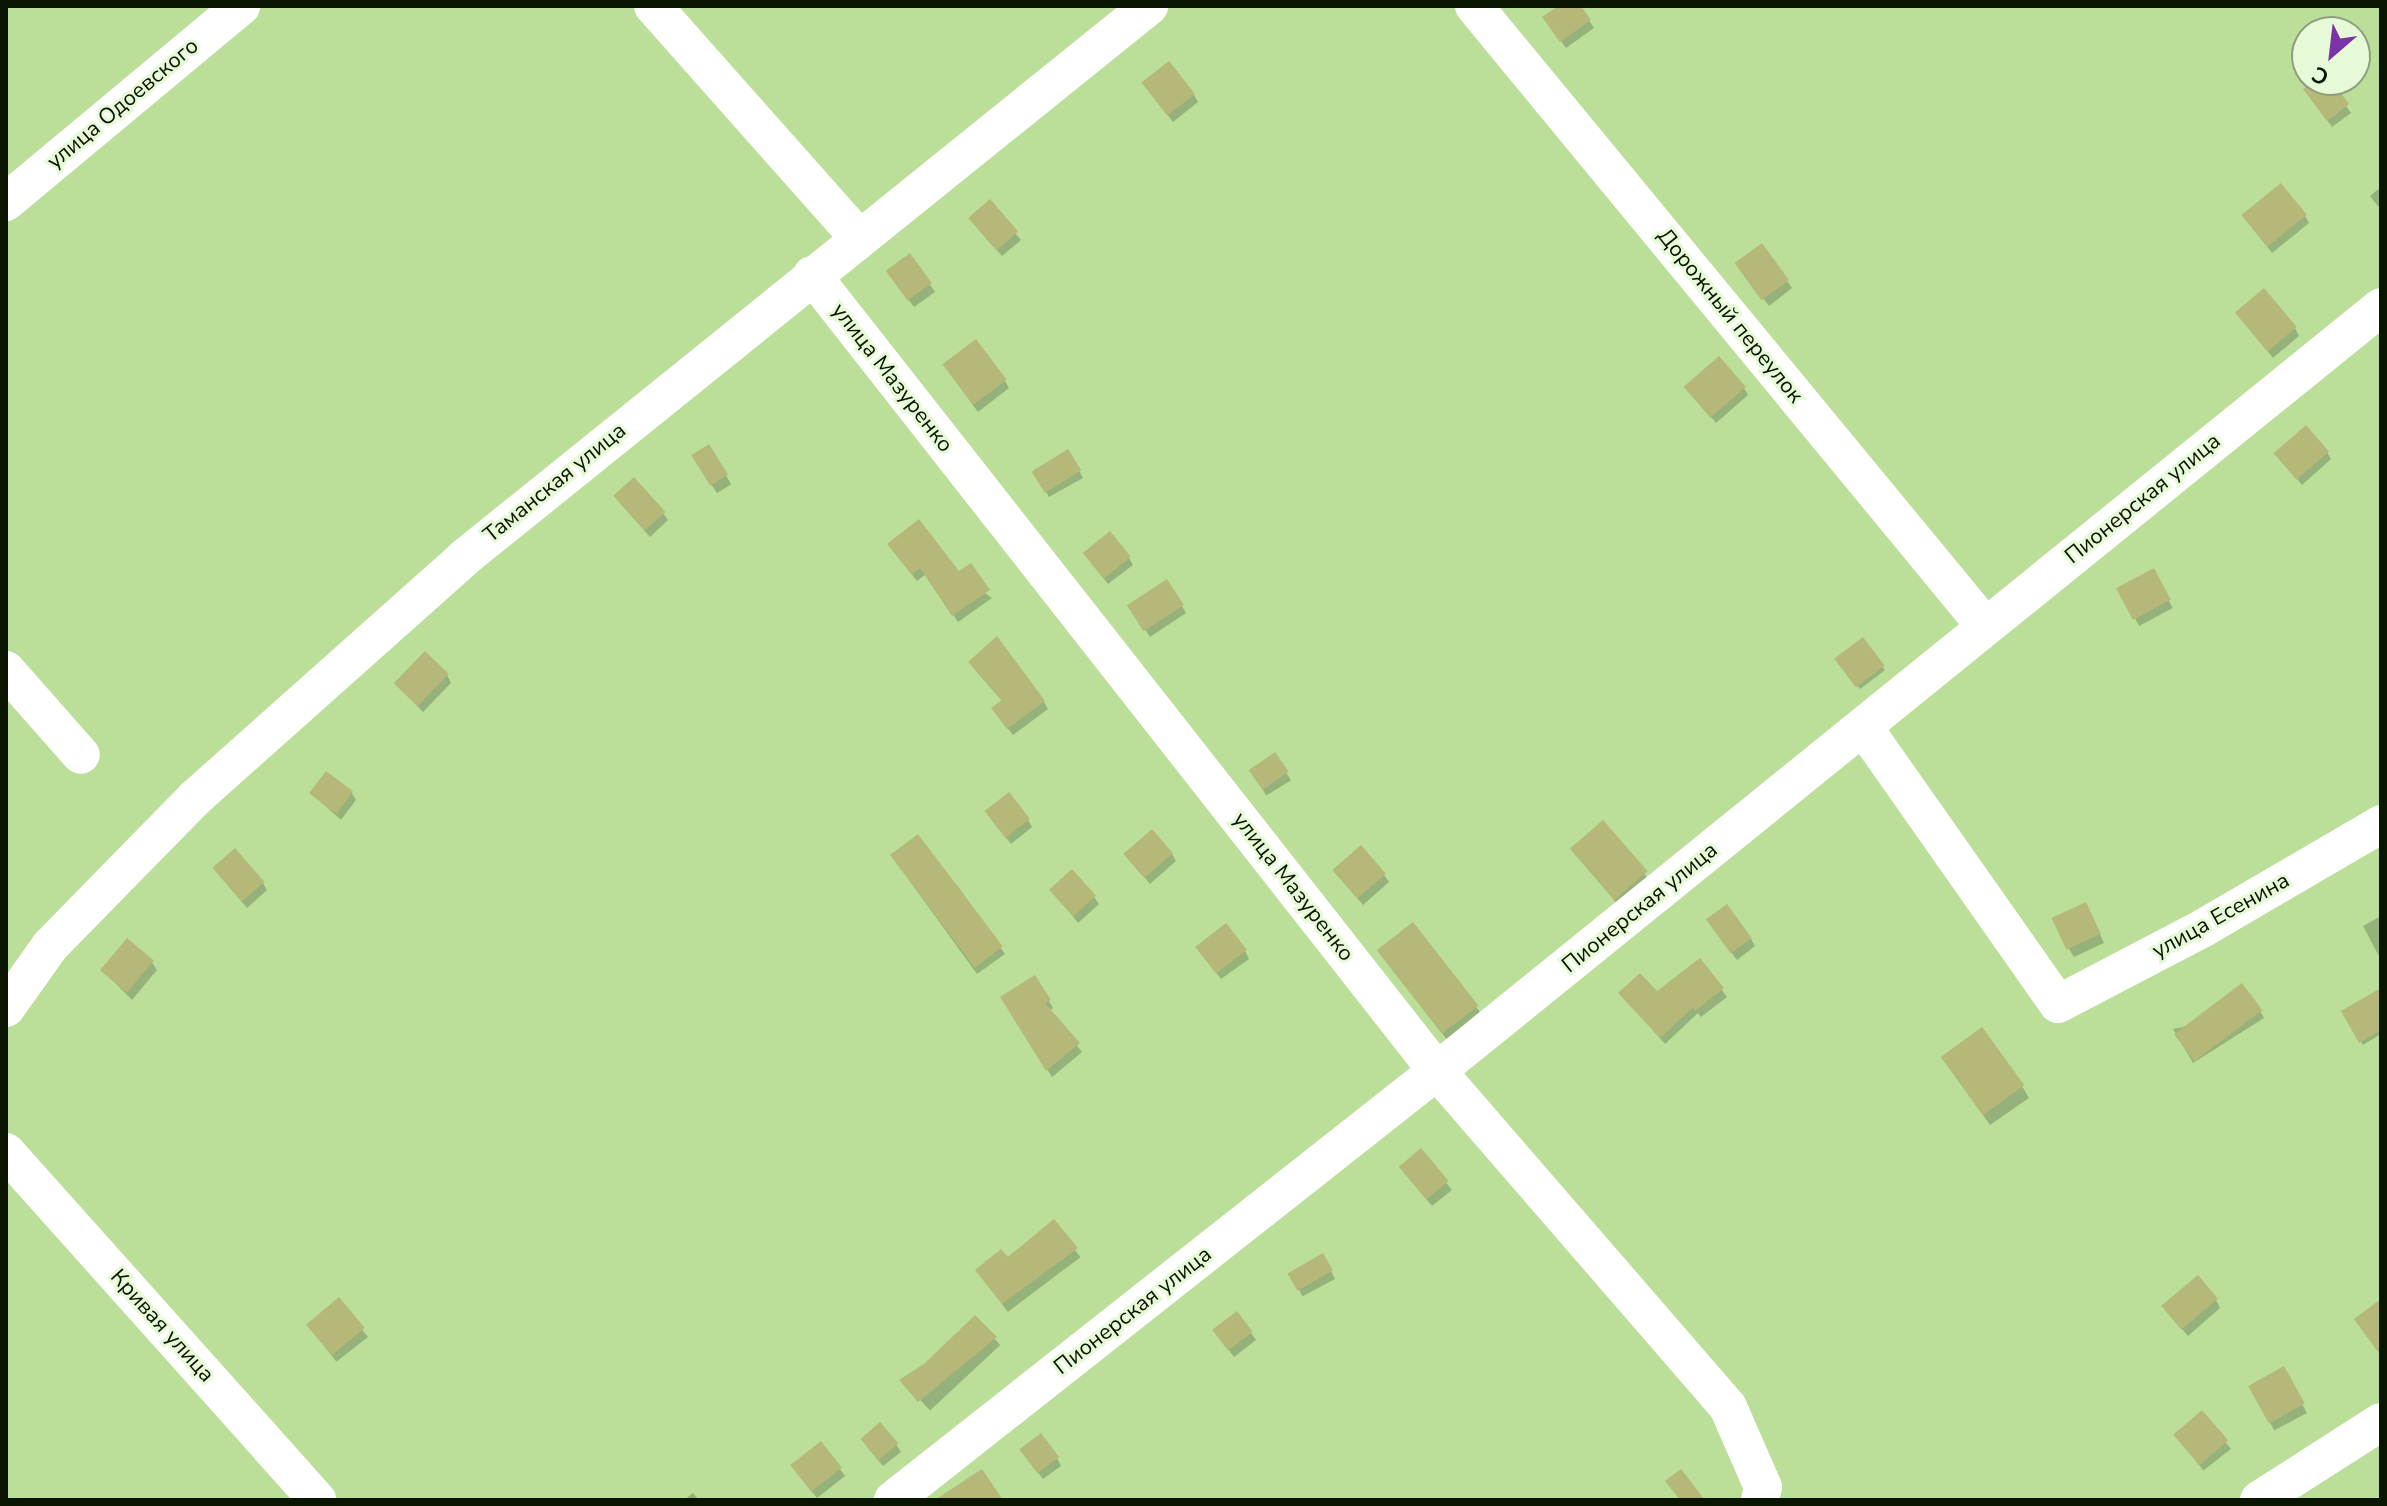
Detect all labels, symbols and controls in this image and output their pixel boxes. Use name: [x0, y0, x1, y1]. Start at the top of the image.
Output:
north arrow: [2291, 16, 2371, 96]
street label: улица Одоевского: [42, 33, 204, 175]
text: С: [2307, 59, 2334, 92]
street label: Дорожный переулок: [1651, 223, 1809, 409]
street label: улица Мазуренко: [826, 298, 958, 458]
street label: Таманская улица: [479, 418, 631, 548]
street label: Пионерская улица: [2060, 428, 2226, 570]
street label: улица Мазуренко: [1227, 807, 1359, 967]
street label: Пионерская улица: [1557, 837, 1723, 979]
street label: улица Есенина: [2148, 867, 2294, 965]
street label: Пионерская улица: [1049, 1241, 1217, 1381]
street label: Кривая улица: [104, 1264, 220, 1388]

